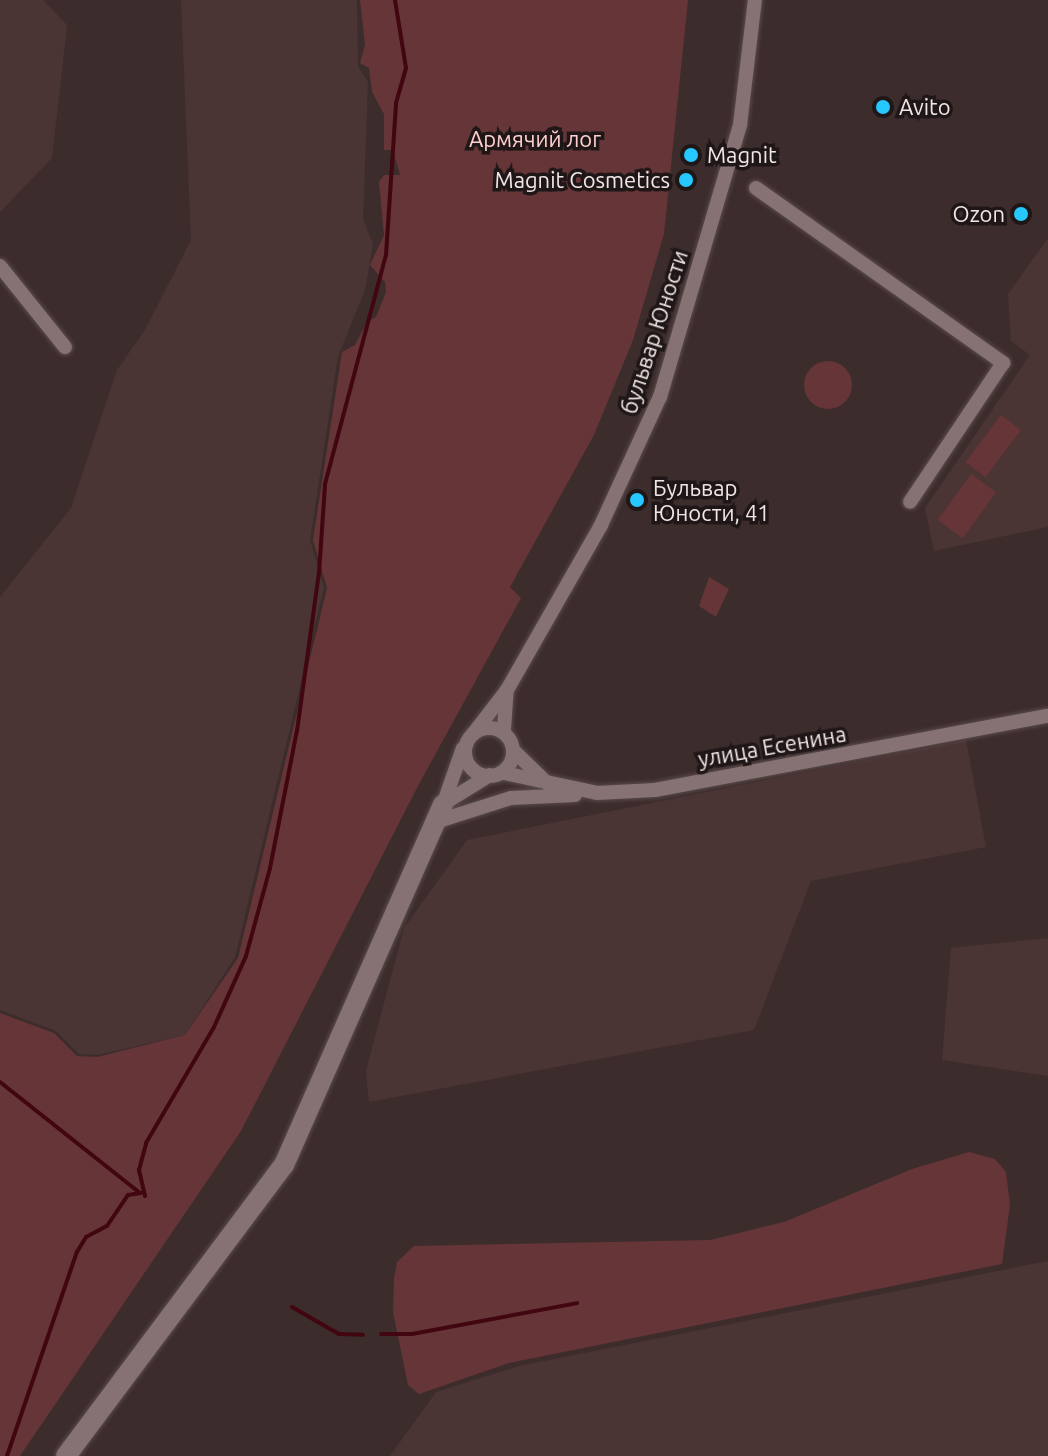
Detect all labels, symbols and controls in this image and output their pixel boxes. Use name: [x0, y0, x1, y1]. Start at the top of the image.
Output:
place label: Avito: [899, 94, 951, 120]
marker: Avito: [874, 98, 892, 116]
park label: Армячий лог: [469, 126, 601, 152]
place label: Magnit: [707, 142, 777, 168]
marker: Magnit: [682, 146, 700, 164]
place label: Magnit Cosmetics: [495, 167, 670, 193]
marker: Magnit Cosmetics: [677, 171, 695, 189]
place label: Ozon: [953, 201, 1005, 227]
marker: Ozon: [1012, 205, 1030, 223]
street label: бульвар Юности: [615, 247, 693, 417]
place label: Бульвар Юности, 41: [653, 474, 770, 526]
marker: Бульвар Юности, 41: [628, 491, 646, 509]
street label: улица Есенина: [696, 720, 848, 772]

